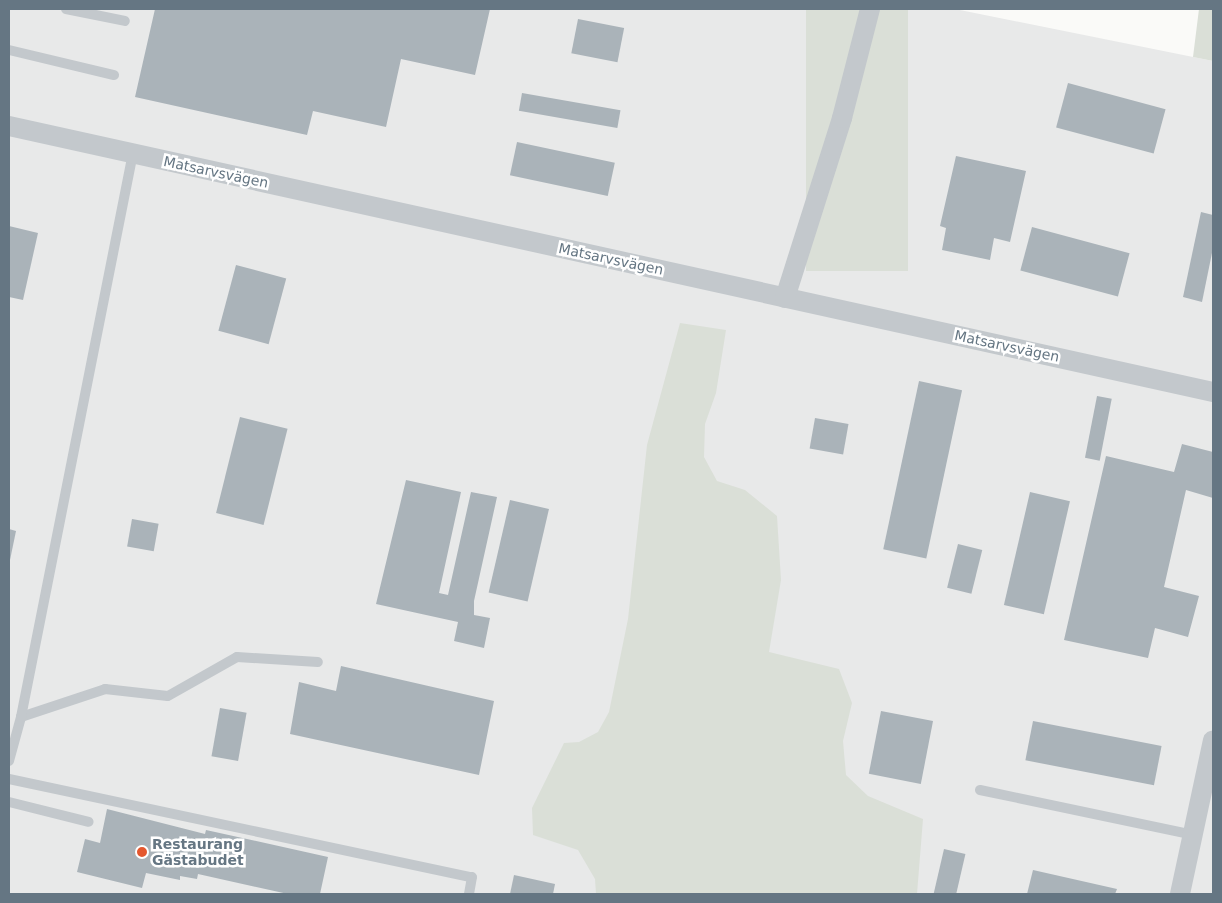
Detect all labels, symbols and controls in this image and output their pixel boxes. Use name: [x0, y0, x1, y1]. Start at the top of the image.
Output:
street label: Matsarvsvägen: [162, 153, 270, 191]
street label: Matsarvsvägen: [557, 240, 665, 278]
street label: Matsarvsvägen: [953, 327, 1061, 365]
place label: Restaurang Gästabudet: [152, 836, 244, 869]
marker: Restaurang Gästabudet: [136, 846, 148, 858]

